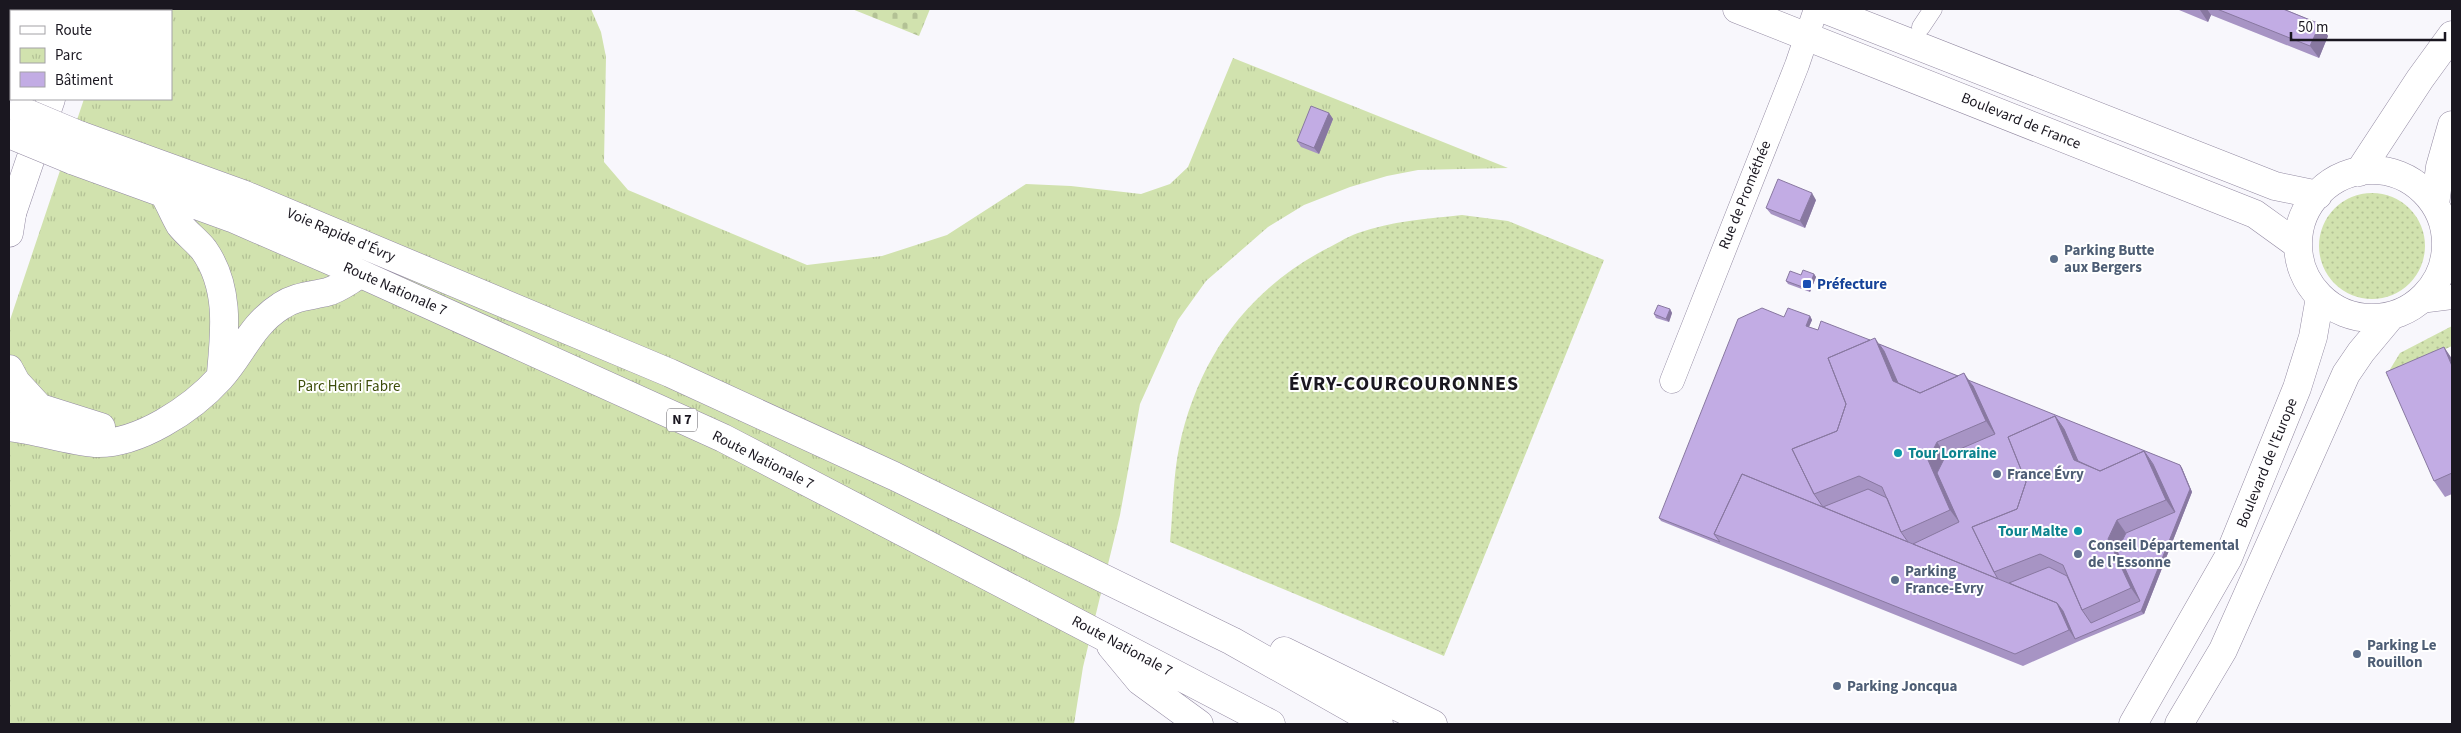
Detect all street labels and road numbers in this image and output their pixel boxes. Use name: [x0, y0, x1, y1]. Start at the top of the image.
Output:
street label: Boulevard de France: [1958, 87, 2084, 155]
street label: Rue de Prométhée: [1714, 138, 1776, 252]
street label: Voie Rapide d'Évry: [284, 203, 398, 267]
street label: Route Nationale 7: [340, 257, 450, 321]
street label: Boulevard de l'Europe: [2231, 395, 2303, 531]
road number: N 7: [667, 408, 697, 432]
street label: Route Nationale 7: [709, 425, 817, 495]
street label: Route Nationale 7: [1068, 611, 1176, 681]

